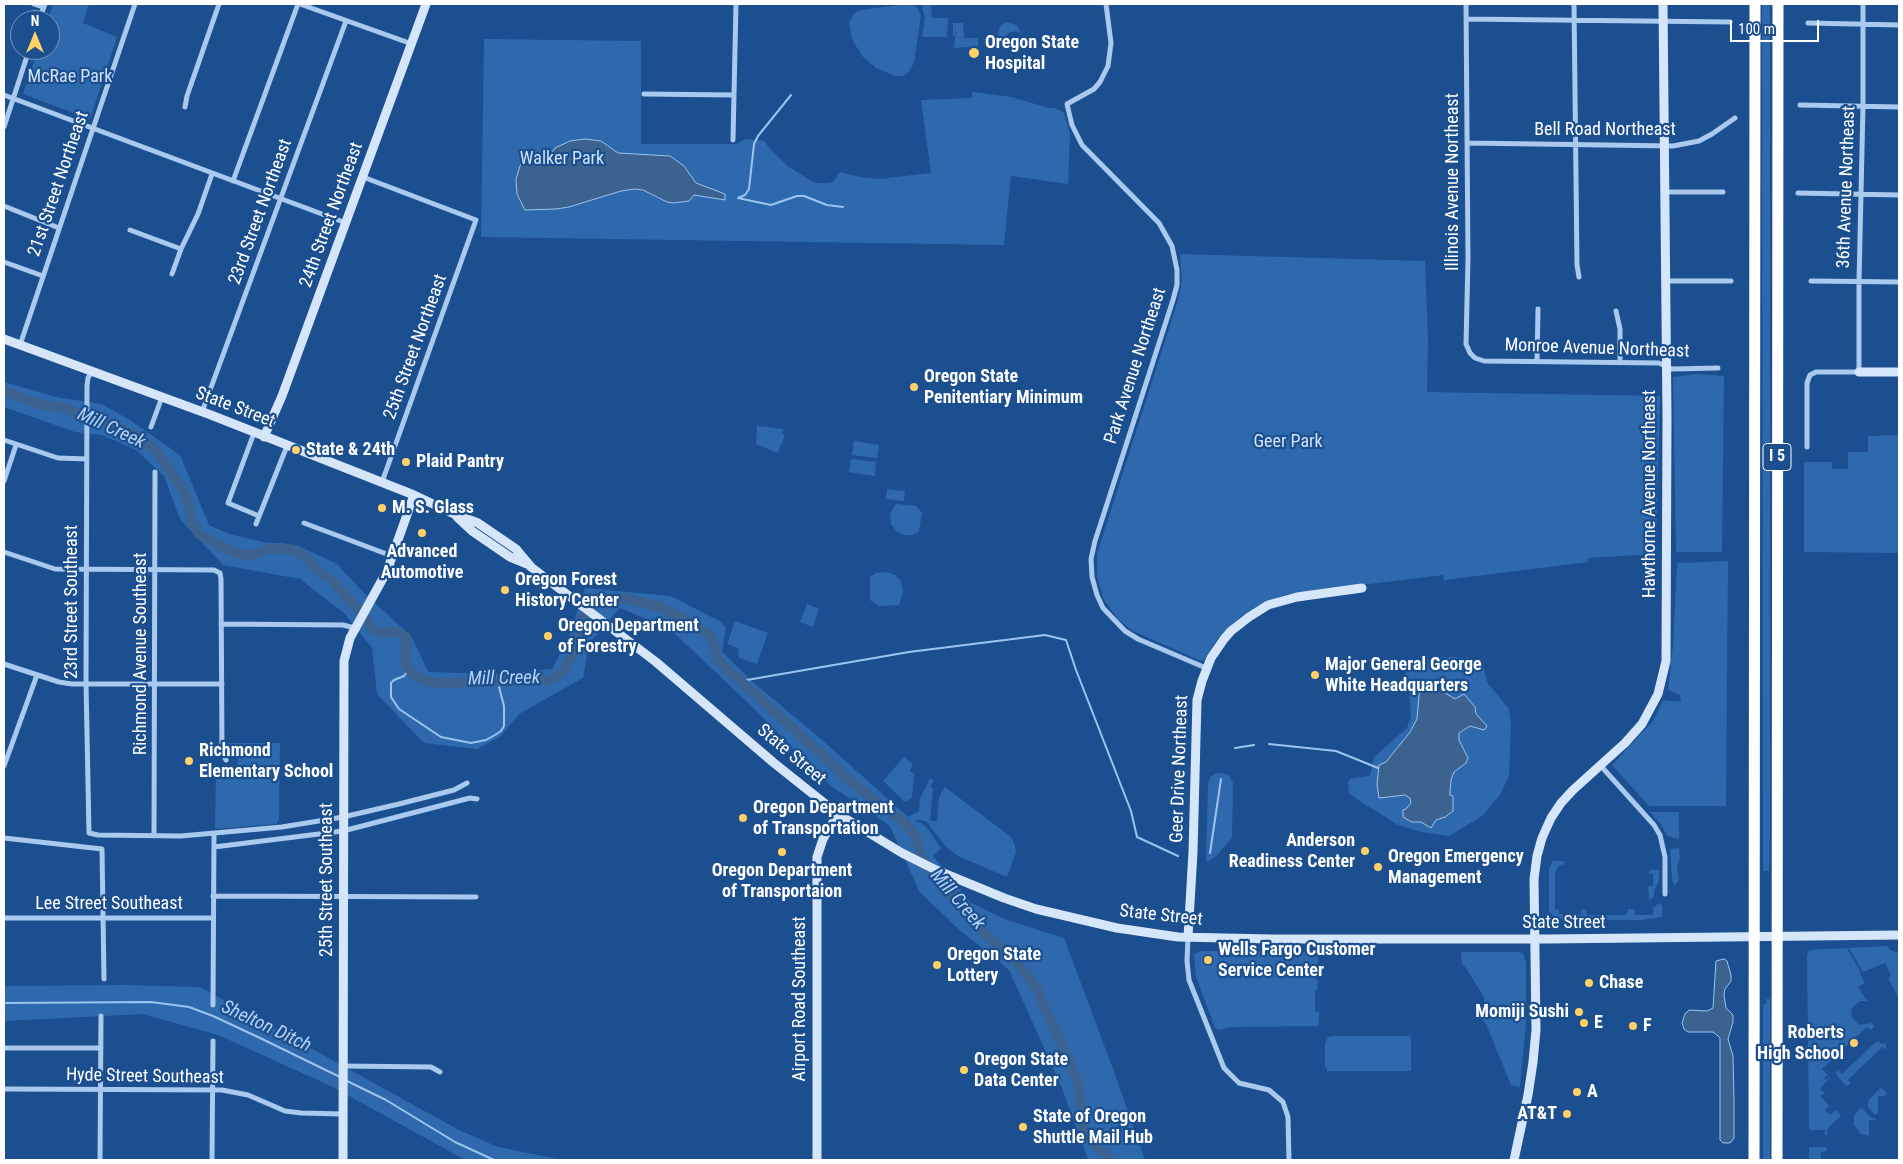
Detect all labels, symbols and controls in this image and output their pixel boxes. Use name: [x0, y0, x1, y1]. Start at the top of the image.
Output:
north arrow: [10, 10, 60, 60]
scale bar: [1733, 10, 1822, 42]
text: N: [31, 13, 39, 29]
text: 100 m: [1738, 20, 1775, 38]
place label: Oregon State Hospital: [985, 32, 1079, 74]
marker: Oregon State Hospital: [967, 46, 981, 60]
park label: McRae Park: [28, 66, 112, 88]
street label: Illinois Avenue Northeast: [1442, 93, 1464, 271]
street label: 36th Avenue Northeast: [1833, 105, 1861, 269]
street label: 21st Street Northeast: [24, 108, 94, 260]
street label: Bell Road Northeast: [1534, 119, 1676, 141]
street label: 23rd Street Northeast: [225, 136, 297, 288]
street label: 24th Street Northeast: [296, 139, 368, 291]
park label: Walker Park: [520, 148, 604, 170]
street label: 25th Street Northeast: [380, 271, 452, 423]
street label: Park Avenue Northeast: [1101, 285, 1171, 447]
street label: Monroe Avenue Northeast: [1504, 335, 1690, 363]
place label: Oregon State Penitentiary Minimum: [924, 366, 1083, 408]
marker: Oregon State Penitentiary Minimum: [908, 381, 920, 393]
street label: State Street: [192, 383, 278, 433]
street label: Hawthorne Avenue Northeast: [1639, 390, 1661, 598]
water label: Mill Creek: [73, 403, 149, 455]
park label: Geer Park: [1253, 431, 1323, 453]
place label: State & 24th: [306, 439, 395, 461]
marker: State & 24th: [290, 444, 302, 456]
road number: I 5: [1763, 444, 1791, 471]
place label: Plaid Pantry: [416, 451, 504, 473]
marker: Plaid Pantry: [400, 456, 412, 468]
place label: M. S. Glass: [392, 497, 474, 519]
marker: M. S. Glass: [376, 502, 388, 514]
street label: 23rd Street Southeast: [61, 525, 83, 679]
marker: Advanced Automotive: [416, 527, 428, 539]
place label: Advanced Automotive: [381, 541, 463, 584]
street label: Richmond Avenue Southeast: [130, 553, 152, 755]
place label: Oregon Forest History Center: [515, 569, 619, 612]
marker: Oregon Forest History Center: [499, 584, 511, 596]
place label: Oregon Department of Forestry: [558, 615, 699, 658]
marker: Oregon Department of Forestry: [542, 630, 554, 642]
place label: Major General George White Headquarters: [1325, 654, 1482, 696]
water label: Mill Creek: [468, 667, 540, 691]
marker: Major General George White Headquarters: [1309, 669, 1321, 681]
street label: Geer Drive Northeast: [1167, 695, 1193, 843]
street label: State Street: [752, 720, 830, 790]
place label: Richmond Elementary School: [199, 740, 333, 782]
marker: Richmond Elementary School: [183, 755, 195, 767]
place label: Oregon Department of Transportation: [753, 797, 894, 840]
street label: 25th Street Southeast: [316, 803, 338, 957]
marker: Oregon Department of Transportation: [737, 812, 749, 824]
place label: Anderson Readiness Center: [1229, 830, 1355, 872]
marker: Anderson Readiness Center: [1359, 845, 1371, 857]
marker: Oregon Department of Transportaion: [776, 846, 788, 858]
place label: Oregon Emergency Management: [1388, 846, 1524, 889]
place label: Oregon Department of Transportaion: [712, 860, 852, 902]
marker: Oregon Emergency Management: [1372, 861, 1384, 873]
water label: Mill Creek: [925, 865, 989, 935]
street label: Lee Street Southeast: [35, 893, 183, 915]
street label: State Street: [1118, 901, 1204, 931]
street label: State Street: [1522, 912, 1606, 934]
street label: Airport Road Southeast: [789, 916, 811, 1082]
place label: Wells Fargo Customer Service Center: [1218, 939, 1375, 982]
place label: Oregon State Lottery: [947, 944, 1041, 986]
marker: Wells Fargo Customer Service Center: [1202, 954, 1214, 966]
marker: Oregon State Lottery: [931, 959, 943, 971]
place label: Chase: [1599, 972, 1643, 994]
marker: Chase: [1583, 977, 1595, 989]
water label: Shelton Ditch: [217, 996, 315, 1058]
place label: Momiji Sushi: [1475, 1001, 1569, 1023]
marker: Momiji Sushi: [1573, 1006, 1585, 1018]
place label: E: [1594, 1012, 1603, 1034]
place label: F: [1643, 1015, 1652, 1037]
marker: E: [1578, 1017, 1590, 1029]
marker: F: [1627, 1020, 1639, 1032]
place label: Roberts High School: [1757, 1022, 1844, 1064]
marker: Roberts High School: [1848, 1037, 1860, 1049]
place label: Oregon State Data Center: [974, 1049, 1068, 1092]
marker: Oregon State Data Center: [958, 1064, 970, 1076]
street label: Hyde Street Southeast: [66, 1065, 224, 1089]
place label: A: [1587, 1081, 1598, 1103]
marker: A: [1571, 1086, 1583, 1098]
place label: AT&T: [1517, 1103, 1557, 1125]
place label: State of Oregon Shuttle Mail Hub: [1033, 1106, 1153, 1148]
marker: AT&T: [1561, 1108, 1573, 1120]
marker: State of Oregon Shuttle Mail Hub: [1017, 1121, 1029, 1133]

